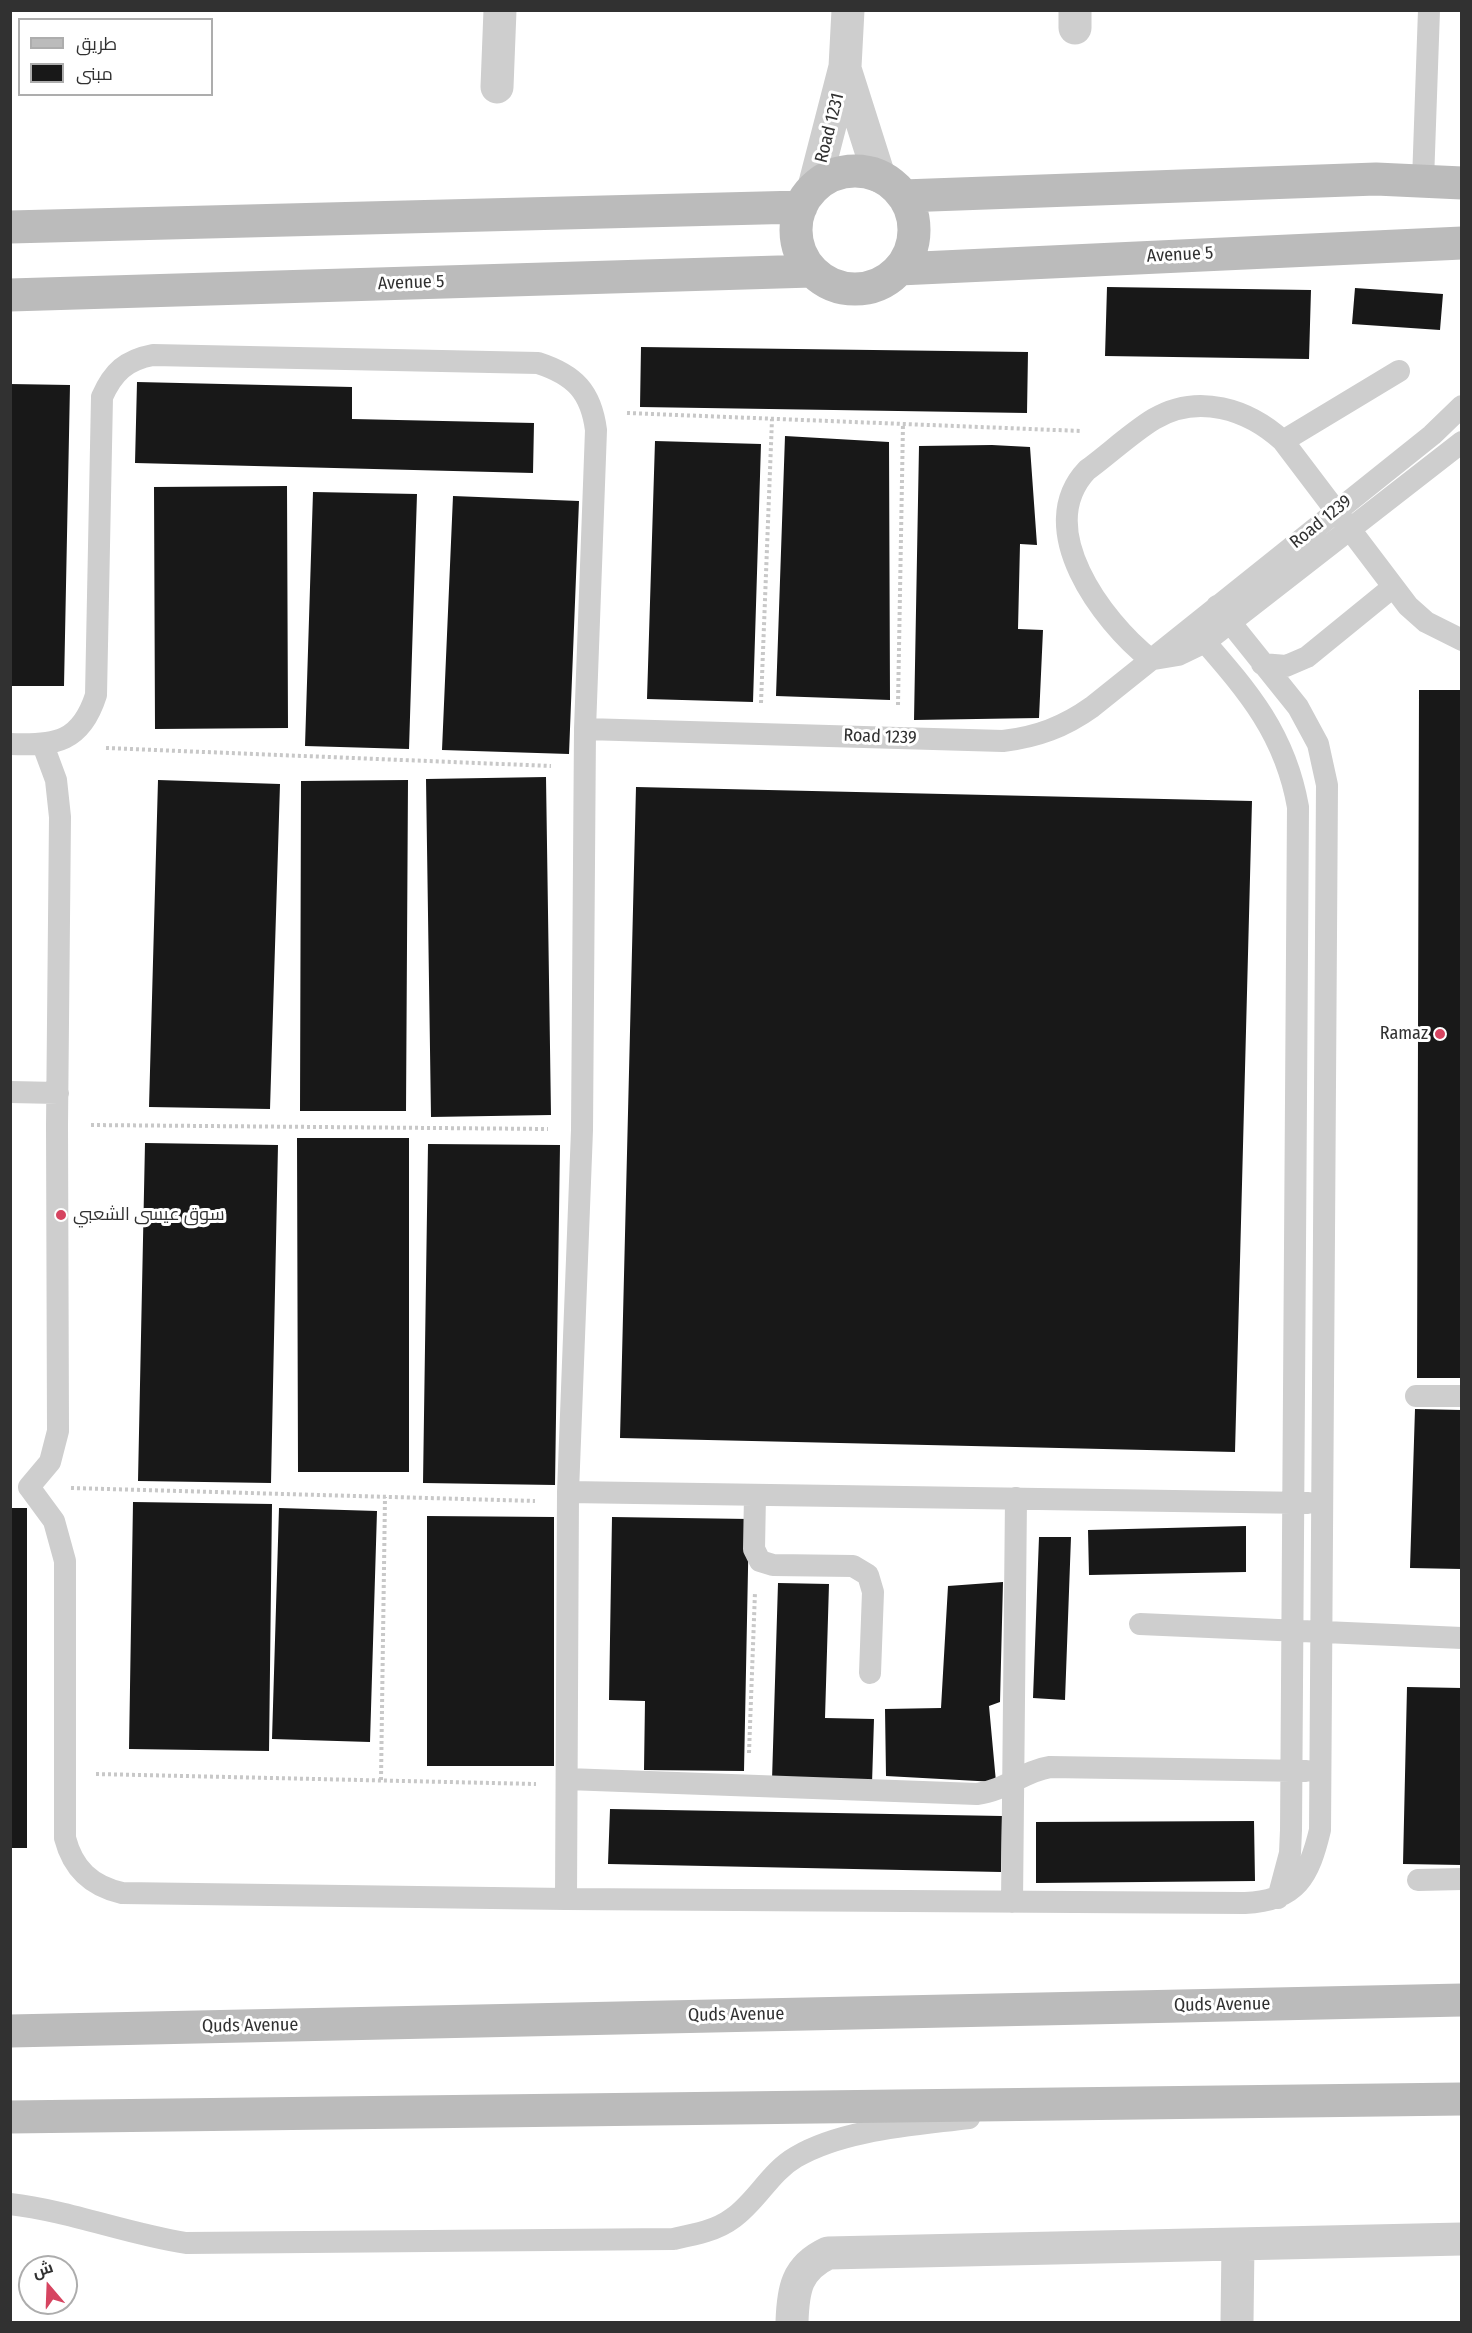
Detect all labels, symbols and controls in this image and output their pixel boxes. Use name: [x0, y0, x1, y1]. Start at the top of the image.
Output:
legend: [18, 18, 213, 96]
text: طريق: [76, 33, 117, 55]
text: مبنى: [76, 63, 113, 85]
street label: Road 1231: [811, 91, 849, 165]
street label: Avenue 5: [1146, 242, 1214, 268]
street label: Avenue 5: [377, 271, 445, 295]
street label: Road 1239: [1286, 491, 1356, 553]
street label: Road 1239: [843, 725, 917, 749]
place label: Ramaz: [1380, 1023, 1428, 1045]
marker: Ramaz: [1433, 1027, 1447, 1041]
place label: سوق عيسى الشعبي: [73, 1204, 225, 1226]
marker: سوق عيسى الشعبي: [54, 1208, 68, 1222]
street label: Quds Avenue: [1174, 1993, 1270, 2017]
street label: Quds Avenue: [688, 2003, 784, 2027]
street label: Quds Avenue: [202, 2014, 298, 2038]
north arrow: [18, 2255, 78, 2315]
text: ش: [30, 2257, 55, 2282]

